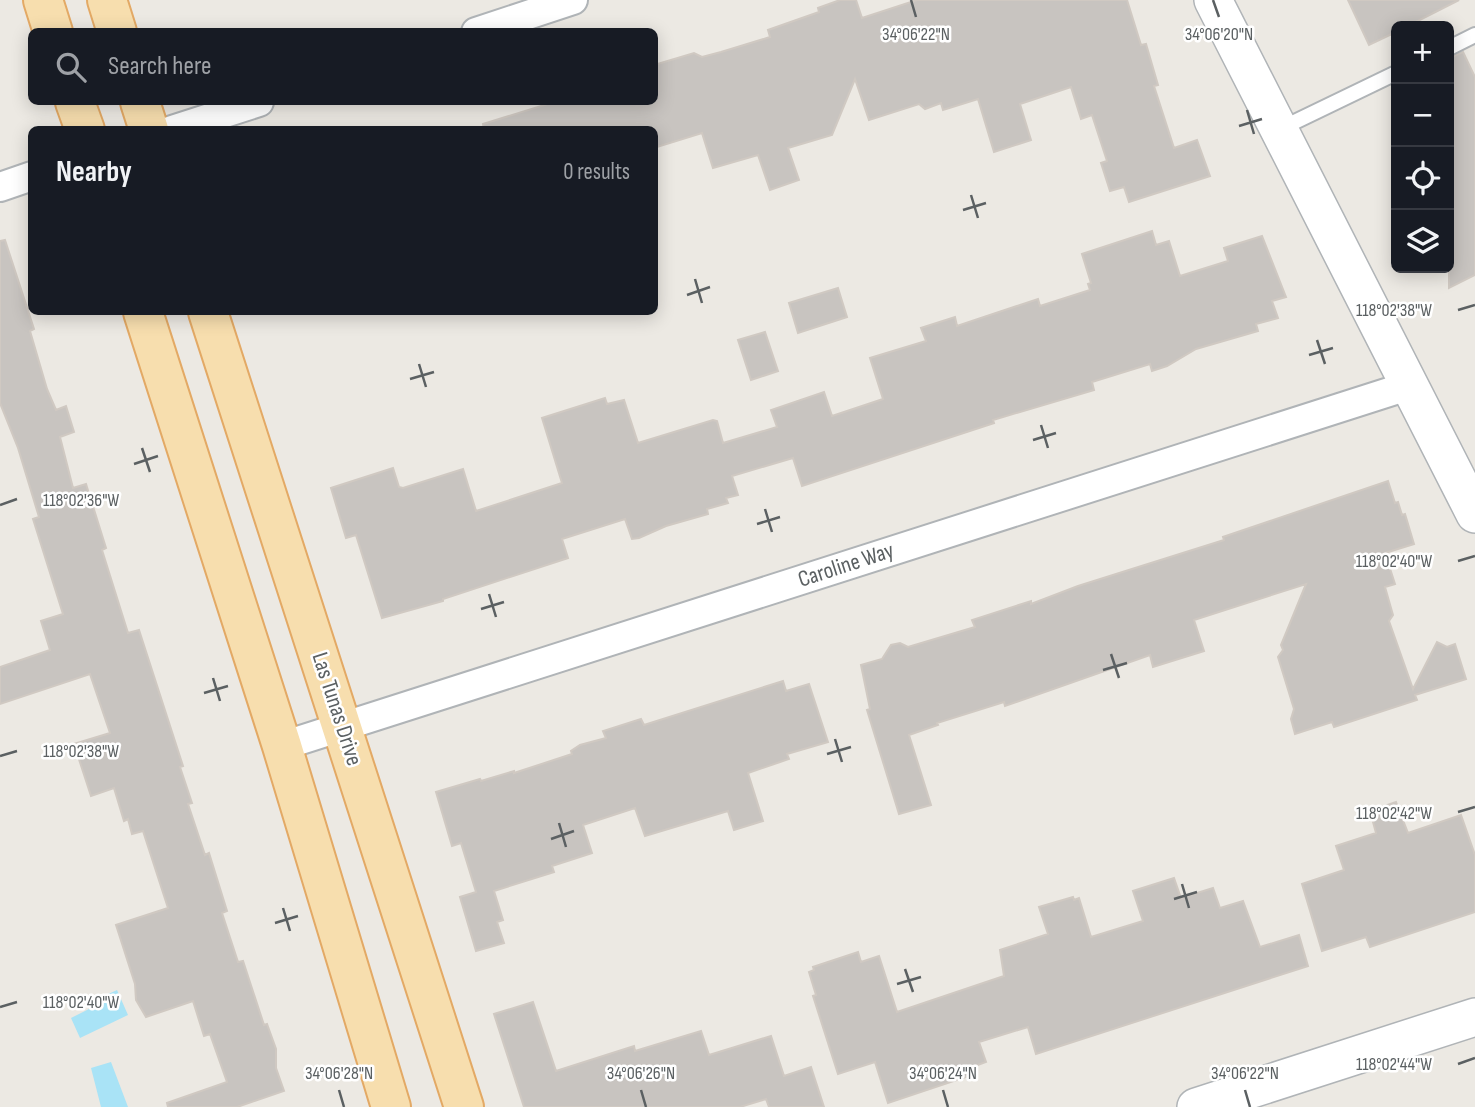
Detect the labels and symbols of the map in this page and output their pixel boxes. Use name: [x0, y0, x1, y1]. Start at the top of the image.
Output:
text: 34°06'22"N: [882, 24, 950, 45]
text: 34°06'20"N: [1185, 24, 1253, 45]
text: 118°02'38"W: [1356, 300, 1432, 321]
text: 118°02'36"W: [43, 490, 119, 511]
street label: Caroline Way: [795, 536, 898, 594]
text: 118°02'40"W: [1356, 551, 1432, 572]
street label: Las Tunas Drive: [306, 649, 368, 769]
text: 118°02'38"W: [43, 741, 119, 762]
text: 118°02'42"W: [1356, 803, 1432, 824]
text: 118°02'40"W: [43, 992, 119, 1013]
text: 118°02'44"W: [1356, 1054, 1432, 1075]
text: 34°06'28"N: [305, 1063, 373, 1084]
text: 34°06'26"N: [607, 1063, 675, 1084]
text: 34°06'24"N: [909, 1063, 977, 1084]
text: 34°06'22"N: [1211, 1063, 1279, 1084]

